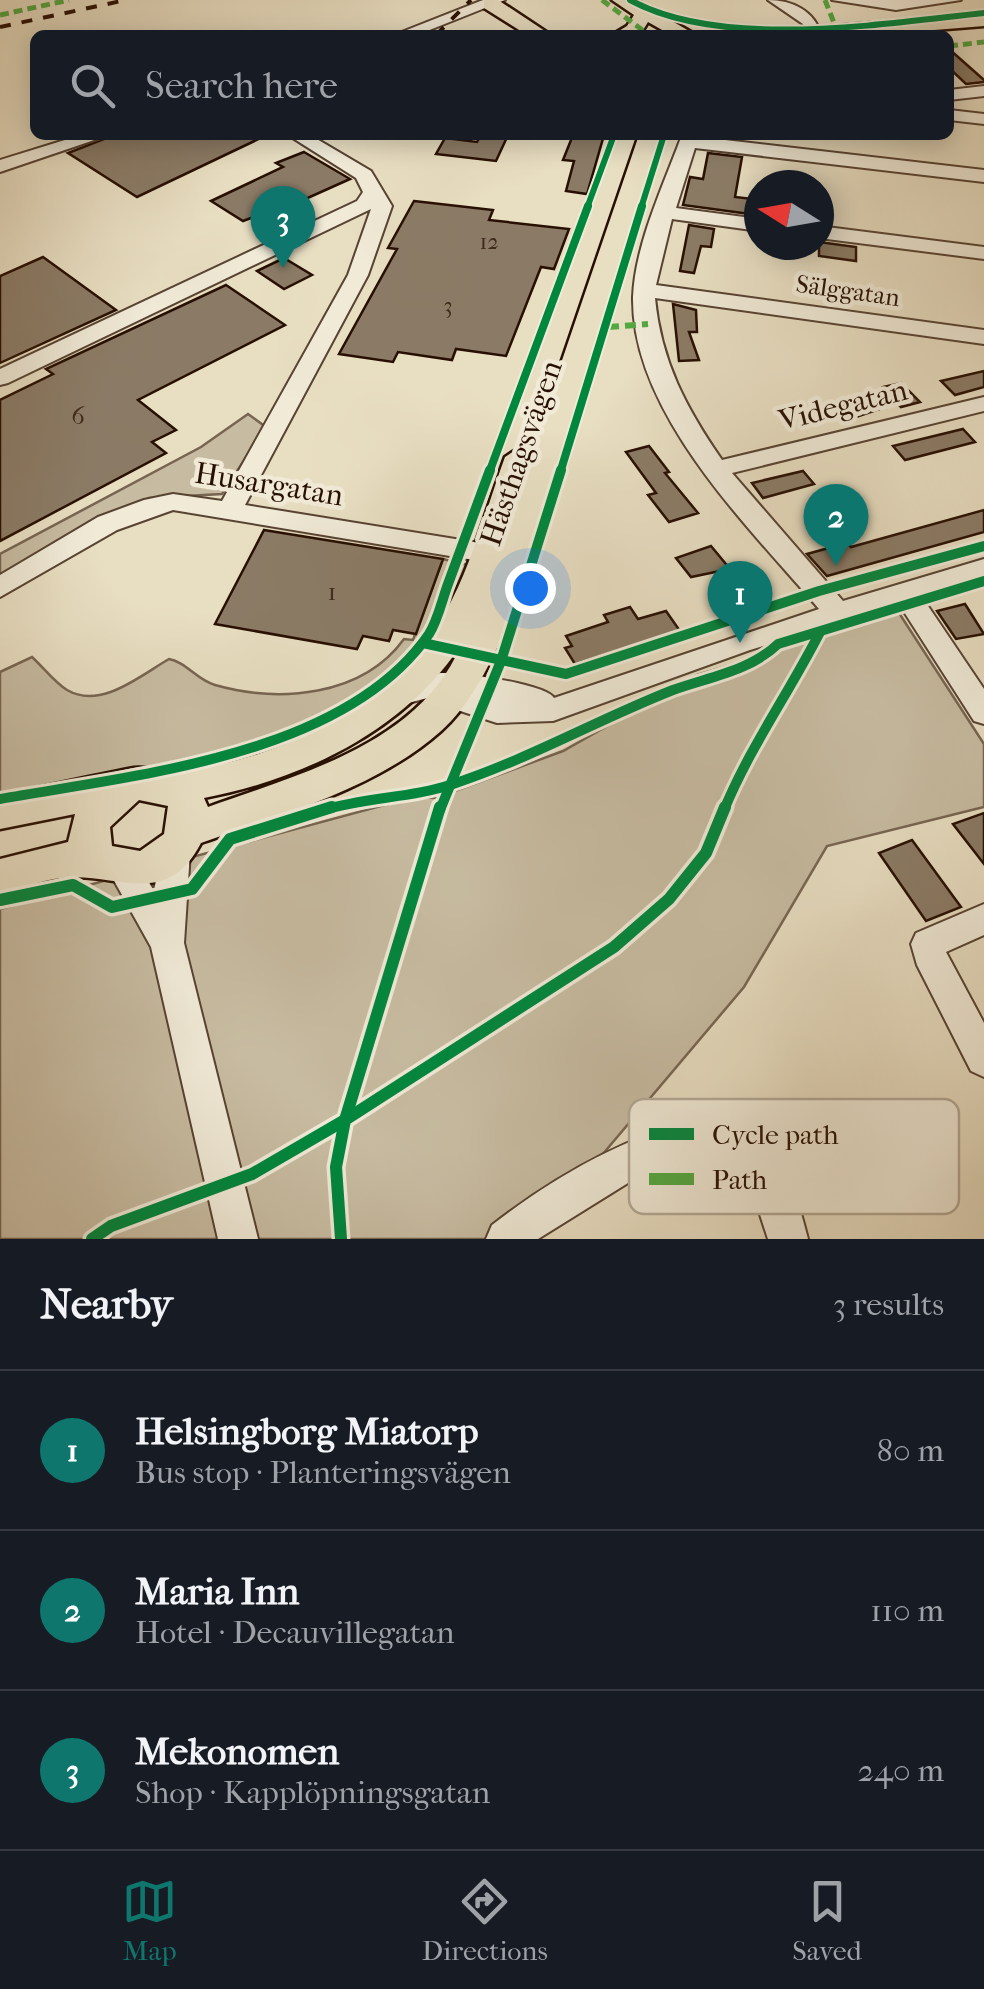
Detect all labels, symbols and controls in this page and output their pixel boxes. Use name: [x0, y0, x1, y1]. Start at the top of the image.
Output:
search box: [30, 30, 954, 140]
icon: search: [65, 58, 120, 113]
text: Search here: [145, 63, 338, 108]
north arrow: [744, 170, 834, 260]
pin: 3: [250, 186, 316, 268]
house number: 12: [479, 229, 499, 255]
street label: Sälggatan: [794, 269, 902, 312]
house number: 3: [443, 293, 453, 319]
street label: Hästhagsvägen: [473, 355, 570, 551]
street label: Videgatan: [774, 372, 912, 439]
house number: 6: [71, 401, 85, 430]
street label: Husargatan: [192, 455, 346, 514]
pin: 2: [804, 484, 868, 566]
pin: 1: [708, 560, 772, 643]
your location: [505, 563, 556, 614]
house number: 1: [328, 577, 336, 606]
legend: [629, 1099, 959, 1214]
text: Cycle path: [712, 1118, 839, 1151]
text: Path: [712, 1163, 768, 1196]
text: Nearby: [40, 1280, 172, 1329]
text: 3 results: [833, 1286, 944, 1323]
text: Helsingborg Miatorp: [135, 1409, 479, 1454]
text: 1: [67, 1432, 78, 1469]
text: 80 m: [877, 1432, 944, 1469]
text: Bus stop · Planteringsvägen: [135, 1454, 511, 1491]
text: Maria Inn: [135, 1569, 299, 1614]
text: 2: [64, 1592, 81, 1629]
text: 110 m: [870, 1592, 944, 1629]
text: Hotel · Decauvillegatan: [135, 1614, 455, 1651]
text: Mekonomen: [135, 1729, 339, 1774]
text: 3: [66, 1752, 79, 1789]
text: 240 m: [858, 1752, 944, 1789]
text: Shop · Kapplöpningsgatan: [135, 1774, 490, 1811]
tab: Map: [122, 1874, 177, 1967]
tab: Directions: [422, 1874, 548, 1967]
tab: Saved: [792, 1874, 862, 1967]

